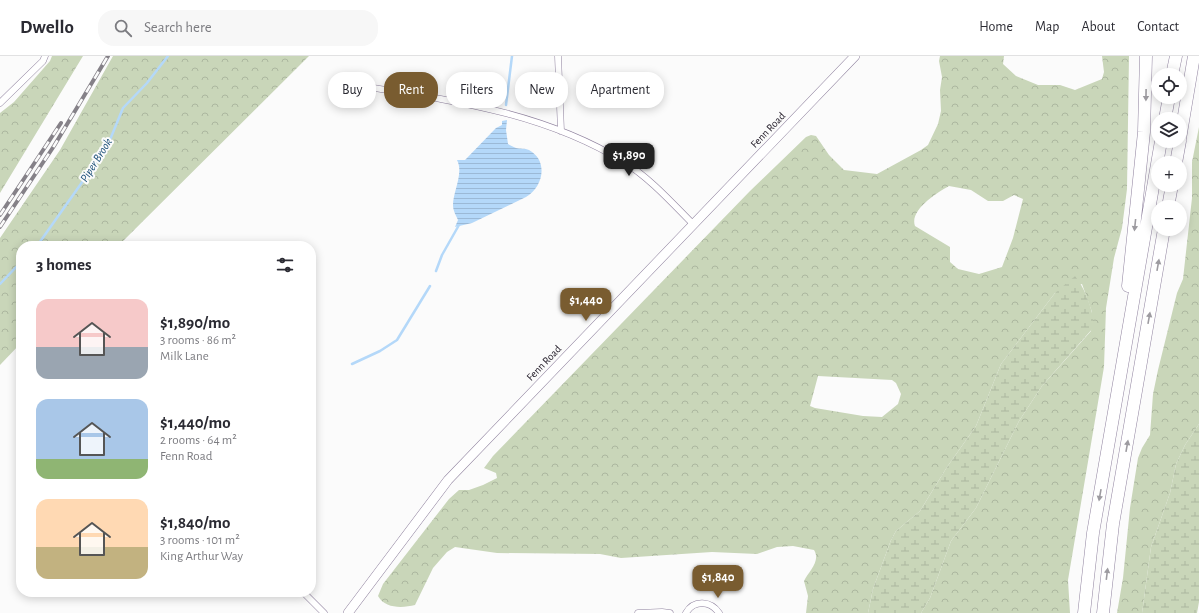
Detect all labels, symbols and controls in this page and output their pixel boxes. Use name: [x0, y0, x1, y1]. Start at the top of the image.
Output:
search box: [98, 10, 378, 46]
icon: search: [112, 17, 134, 39]
text: Dwello: [20, 18, 74, 37]
text: Search here: [144, 20, 212, 35]
text: Home: [979, 20, 1013, 34]
text: Map: [1035, 20, 1059, 34]
text: About: [1081, 20, 1115, 34]
text: Contact: [1137, 20, 1179, 34]
map controls: [1151, 68, 1187, 236]
button: locate: [1151, 68, 1187, 104]
chip: Buy: [328, 72, 376, 108]
chip: Rent: [384, 72, 438, 108]
chip: Filters: [446, 72, 507, 108]
chip: New: [515, 72, 568, 108]
chip: Apartment: [576, 72, 664, 108]
one-way arrow: [1143, 89, 1149, 102]
street label: Fenn Road: [749, 110, 788, 150]
button: layers: [1151, 112, 1187, 148]
water label: Piper Brook: [78, 136, 115, 185]
pin: $1,890: [596, 143, 662, 177]
text: $1,890: [613, 149, 645, 162]
button: +: [1151, 156, 1187, 192]
button: −: [1151, 200, 1187, 236]
one-way arrow: [1132, 218, 1139, 231]
icon: filters: [274, 254, 296, 276]
text: 3 homes: [36, 256, 92, 273]
one-way arrow: [1155, 259, 1161, 271]
pin: $1,440: [553, 288, 619, 322]
text: $1,440: [569, 294, 603, 307]
one-way arrow: [1146, 312, 1152, 324]
text: $1,890/mo: [160, 314, 230, 331]
icon: home: [68, 315, 116, 363]
text: 3 rooms · 86 m²: [160, 334, 236, 347]
street label: Fenn Road: [525, 343, 564, 383]
text: Milk Lane: [160, 350, 209, 363]
text: $1,440/mo: [160, 414, 231, 431]
icon: home: [68, 415, 116, 463]
text: 2 rooms · 64 m²: [160, 434, 237, 447]
one-way arrow: [1124, 440, 1130, 452]
text: Fenn Road: [160, 450, 212, 463]
one-way arrow: [1097, 489, 1103, 501]
text: $1,840/mo: [160, 514, 230, 531]
icon: home: [68, 515, 116, 563]
text: 3 rooms · 101 m²: [160, 534, 240, 547]
text: King Arthur Way: [160, 550, 243, 563]
pin: $1,840: [685, 565, 751, 599]
one-way arrow: [1103, 568, 1110, 580]
text: $1,840: [701, 571, 735, 584]

